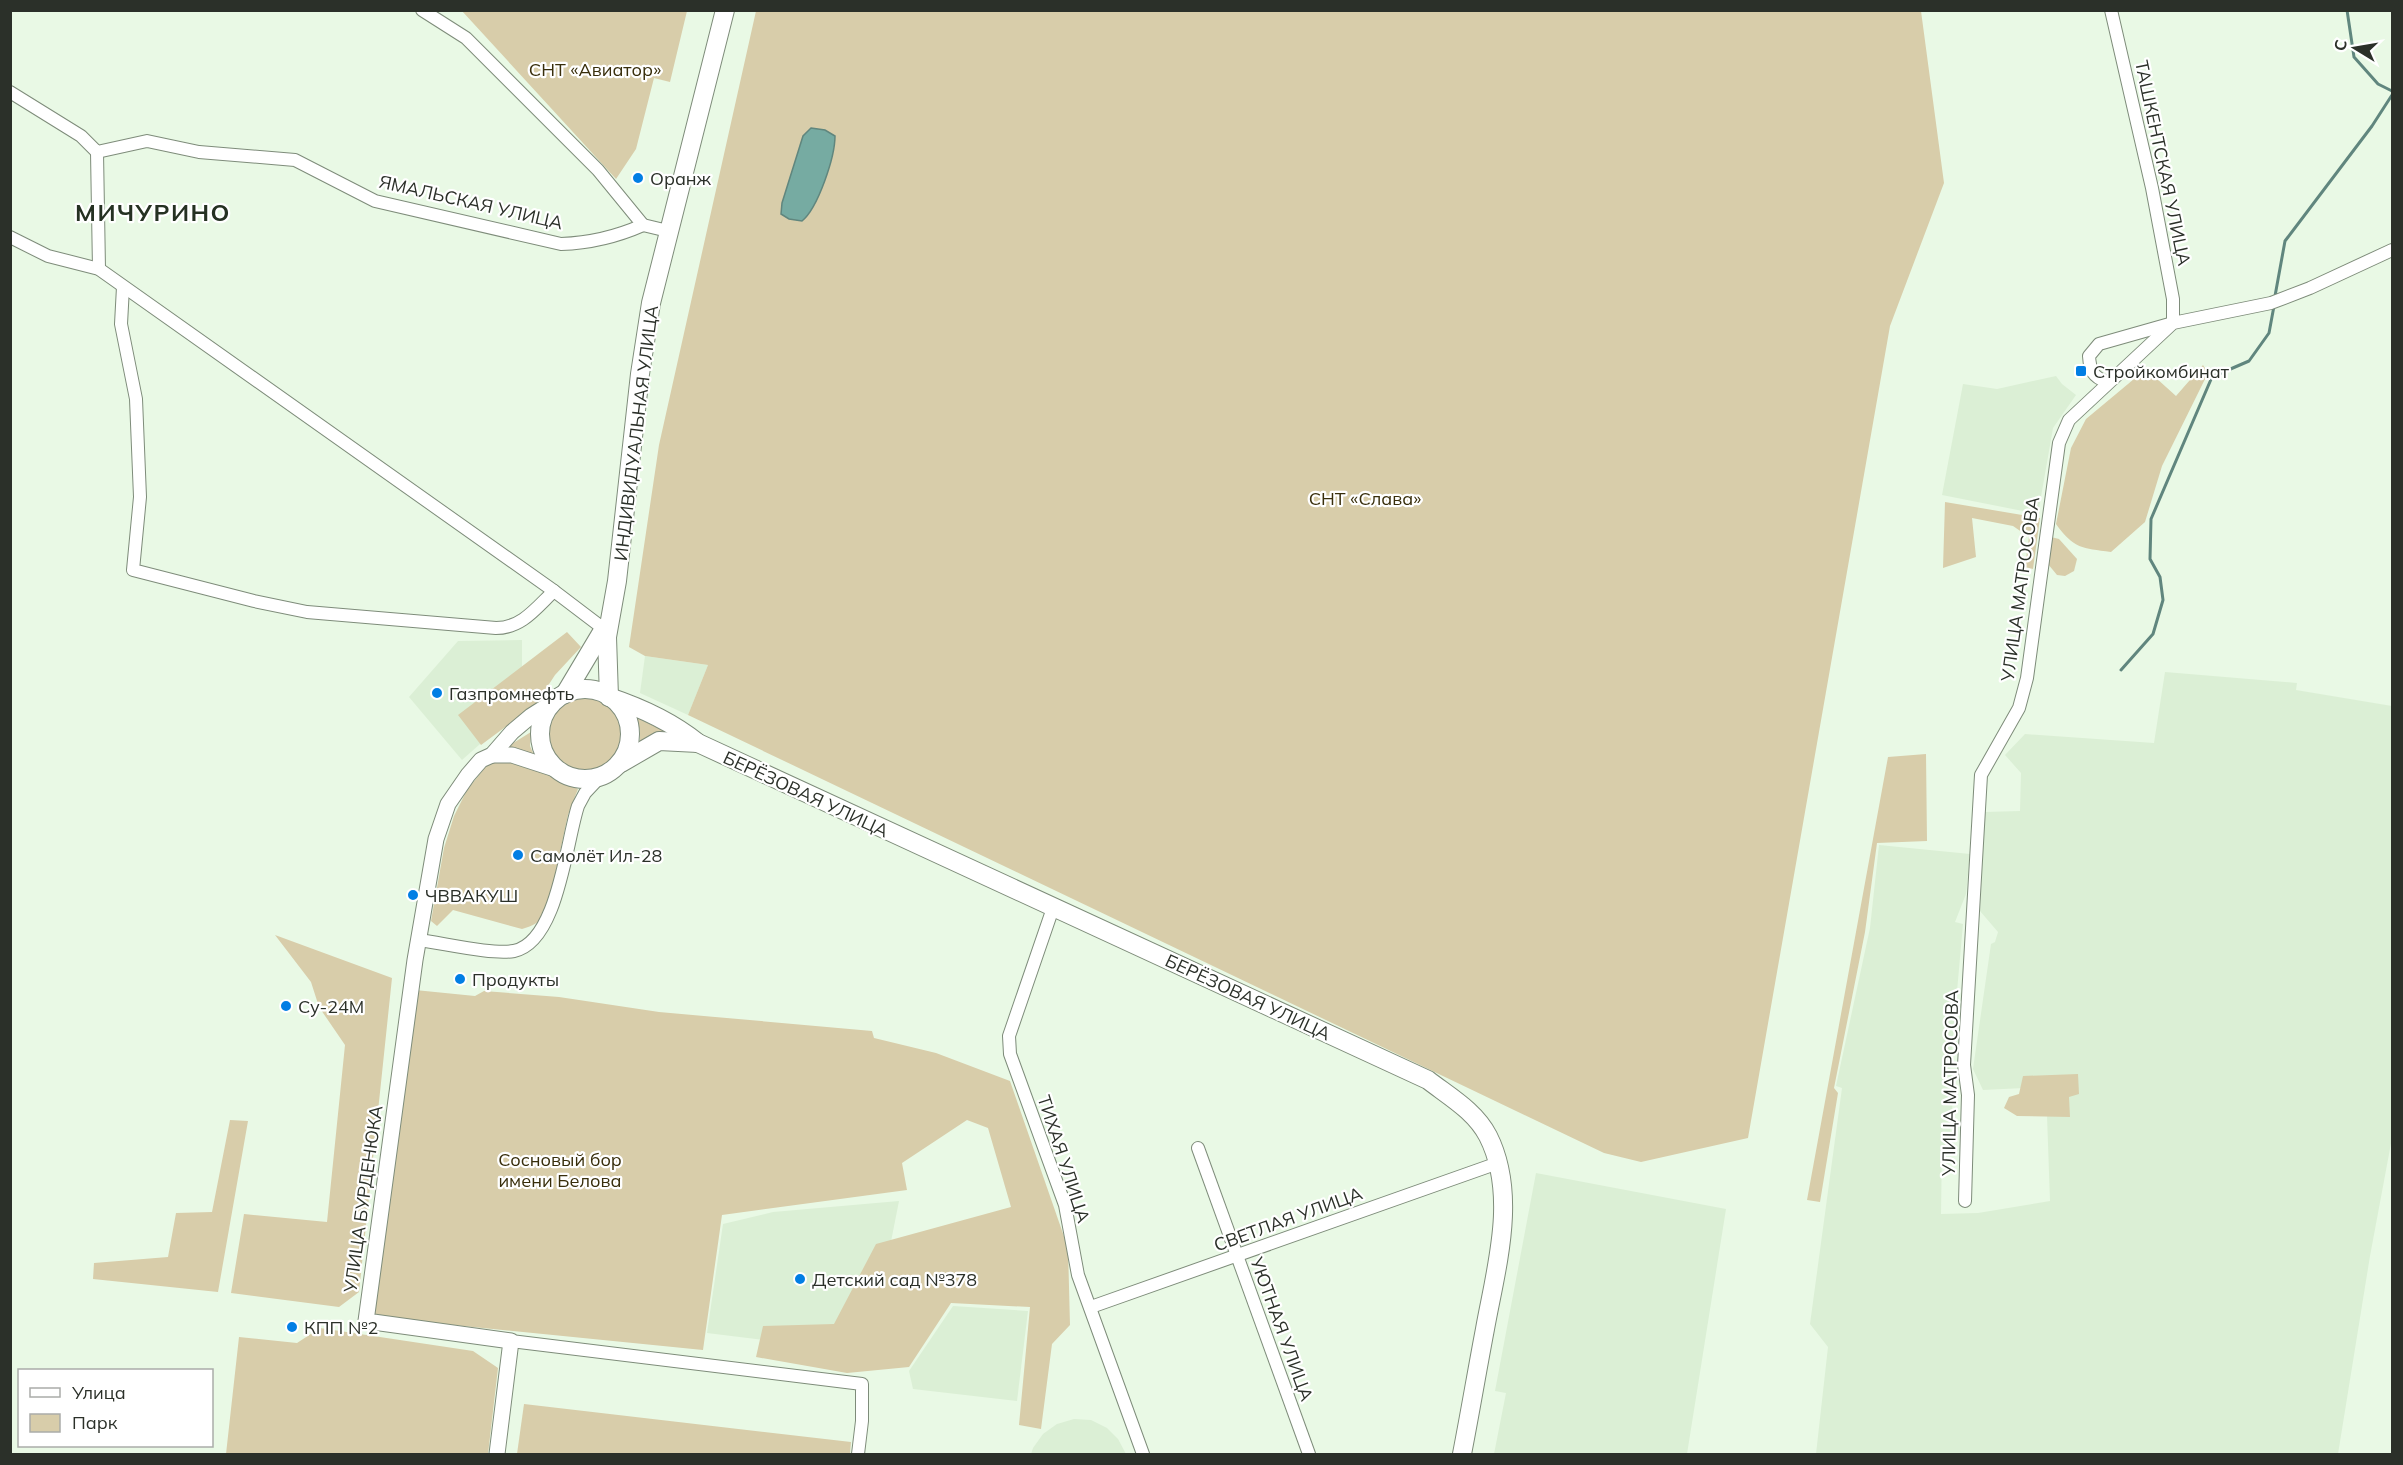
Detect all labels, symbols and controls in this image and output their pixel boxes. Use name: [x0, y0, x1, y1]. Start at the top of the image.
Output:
north arrow: [2325, 18, 2385, 78]
text: С: [2329, 38, 2351, 52]
park label: СНТ «Авиатор»: [529, 58, 661, 81]
street label: ТАШКЕНТСКАЯ УЛИЦА: [2130, 58, 2196, 268]
place label: Оранж: [650, 167, 712, 190]
street label: ЯМАЛЬСКАЯ УЛИЦА: [377, 170, 565, 234]
marker: Оранж: [631, 171, 645, 185]
district label: МИЧУРИНО: [75, 197, 231, 227]
street label: ИНДИВИДУАЛЬНАЯ УЛИЦА: [609, 304, 663, 562]
place label: Стройкомбинат: [2093, 360, 2230, 383]
marker: Стройкомбинат: [2074, 364, 2088, 378]
park label: СНТ «Слава»: [1309, 487, 1421, 510]
street label: УЛИЦА МАТРОСОВА: [1996, 495, 2044, 684]
place label: Газпромнефть: [449, 682, 575, 705]
marker: Газпромнефть: [430, 686, 444, 700]
street label: БЕРЁЗОВАЯ УЛИЦА: [720, 746, 892, 842]
place label: Самолёт Ил-28: [530, 844, 662, 867]
marker: Самолёт Ил-28: [511, 848, 525, 862]
place label: ЧВВАКУШ: [425, 884, 518, 907]
marker: ЧВВАКУШ: [406, 888, 420, 902]
street label: БЕРЁЗОВАЯ УЛИЦА: [1162, 949, 1334, 1045]
place label: Продукты: [472, 968, 559, 991]
marker: Продукты: [453, 972, 467, 986]
street label: УЛИЦА МАТРОСОВА: [1937, 990, 1963, 1177]
place label: Су-24М: [298, 995, 364, 1018]
marker: Су-24М: [279, 999, 293, 1013]
street label: ТИХАЯ УЛИЦА: [1033, 1092, 1095, 1226]
street label: УЛИЦА БУРДЕНЮКА: [338, 1104, 388, 1295]
park label: Сосновый бор имени Белова: [498, 1148, 622, 1192]
street label: СВЕТЛАЯ УЛИЦА: [1211, 1181, 1365, 1257]
street label: УЮТНАЯ УЛИЦА: [1245, 1253, 1319, 1404]
place label: Детский сад №378: [812, 1268, 977, 1291]
marker: Детский сад №378: [793, 1272, 807, 1286]
place label: КПП №2: [304, 1316, 378, 1339]
marker: КПП №2: [285, 1320, 299, 1334]
legend: [18, 1369, 213, 1447]
text: Улица: [71, 1381, 126, 1404]
text: Парк: [72, 1411, 118, 1434]

